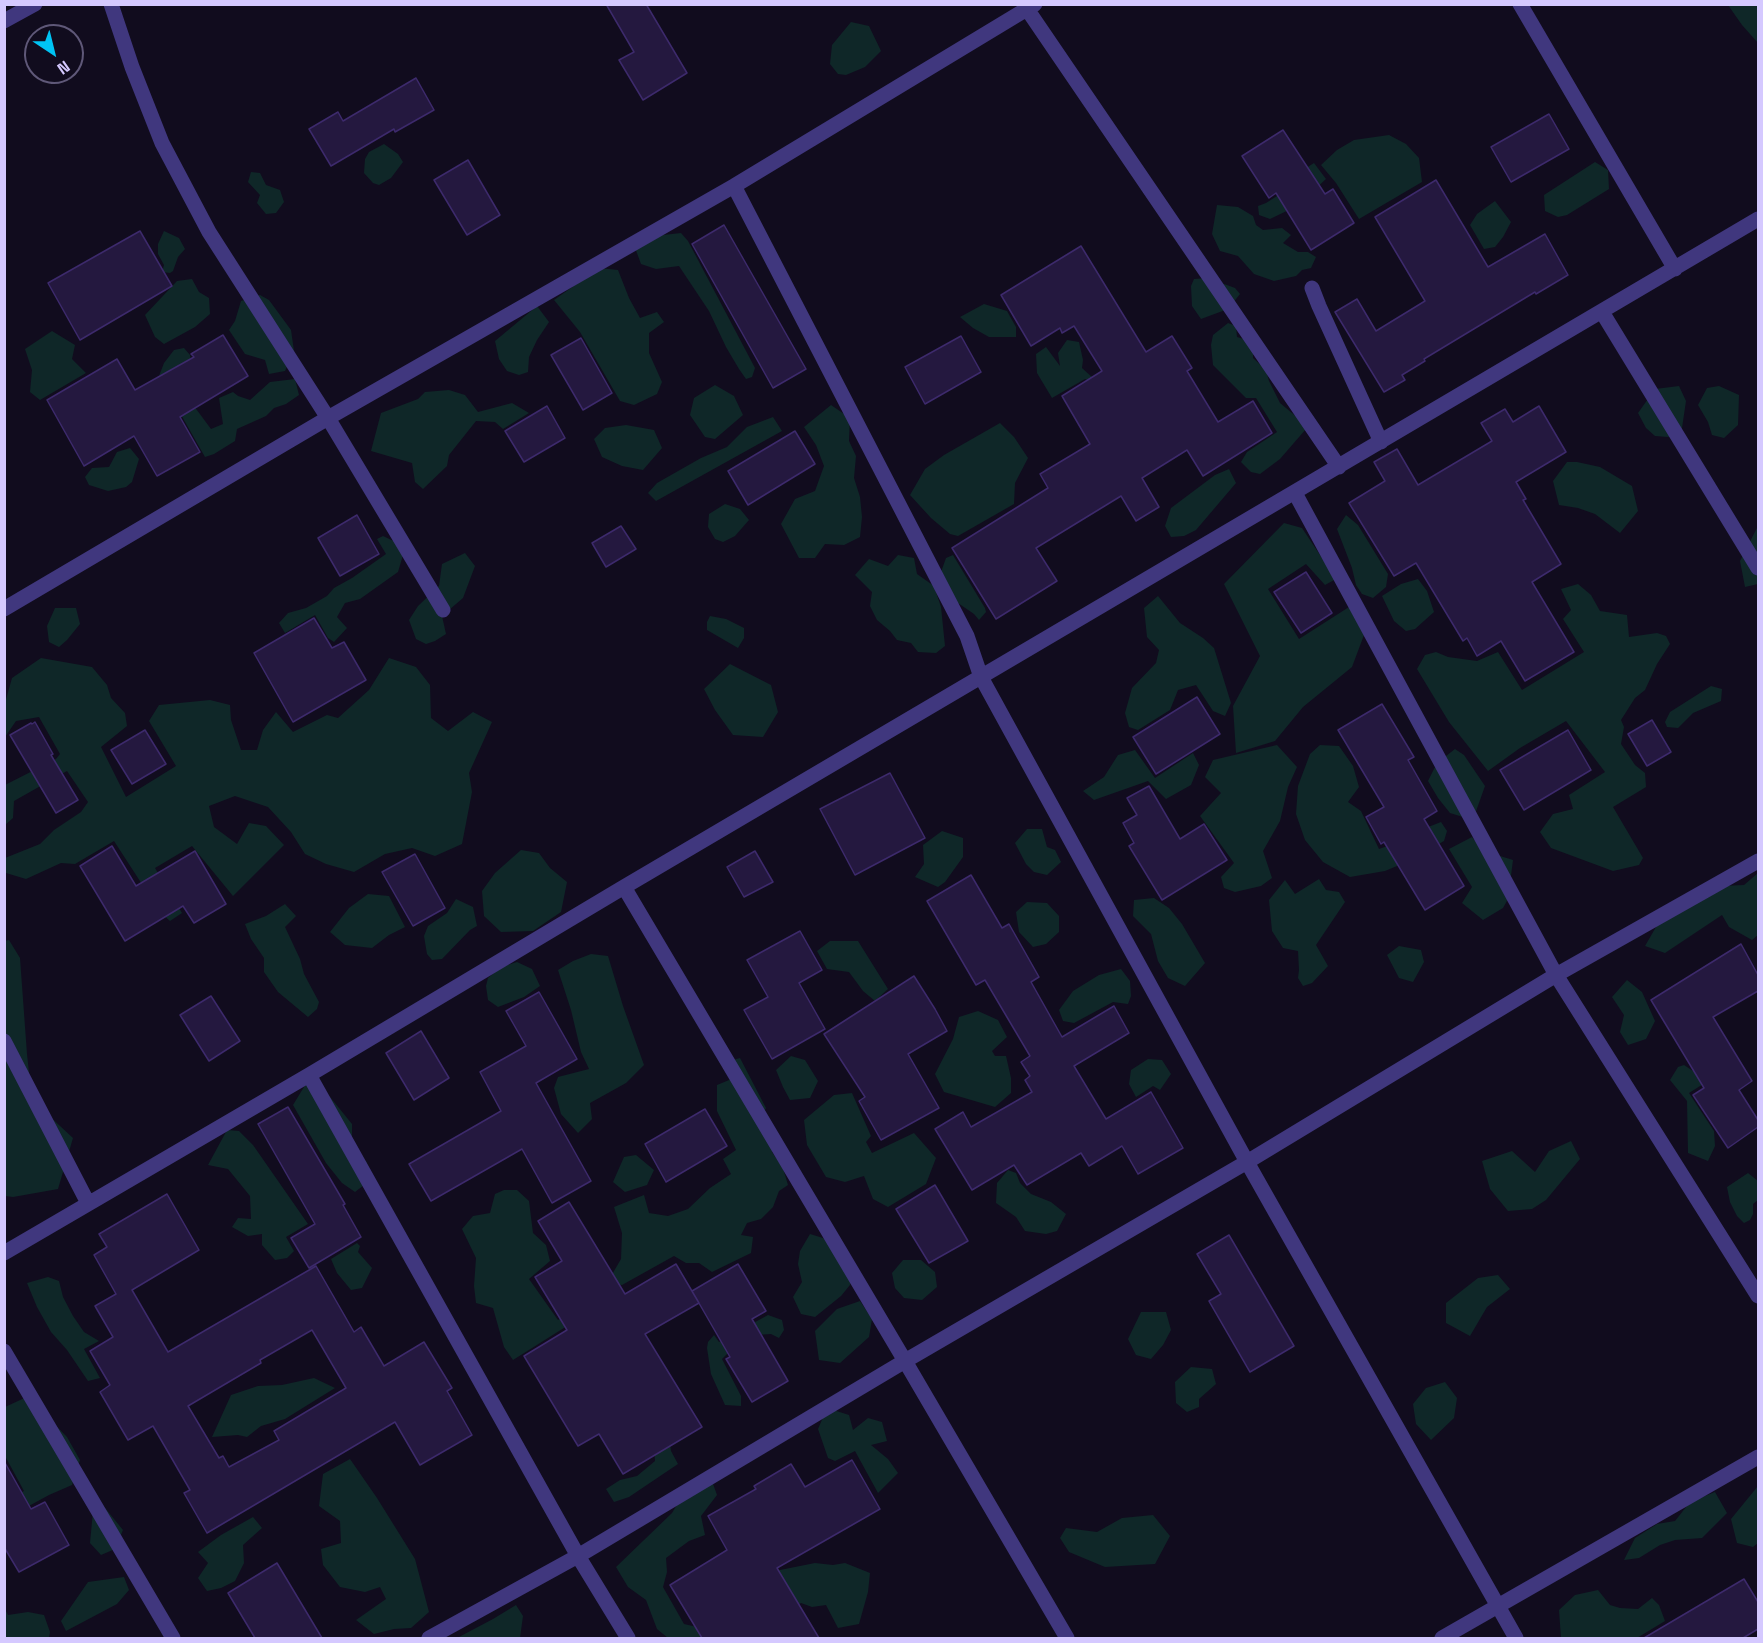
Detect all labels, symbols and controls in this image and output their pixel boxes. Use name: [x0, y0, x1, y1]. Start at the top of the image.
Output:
north arrow: [24, 24, 84, 84]
text: N: [53, 56, 74, 79]

